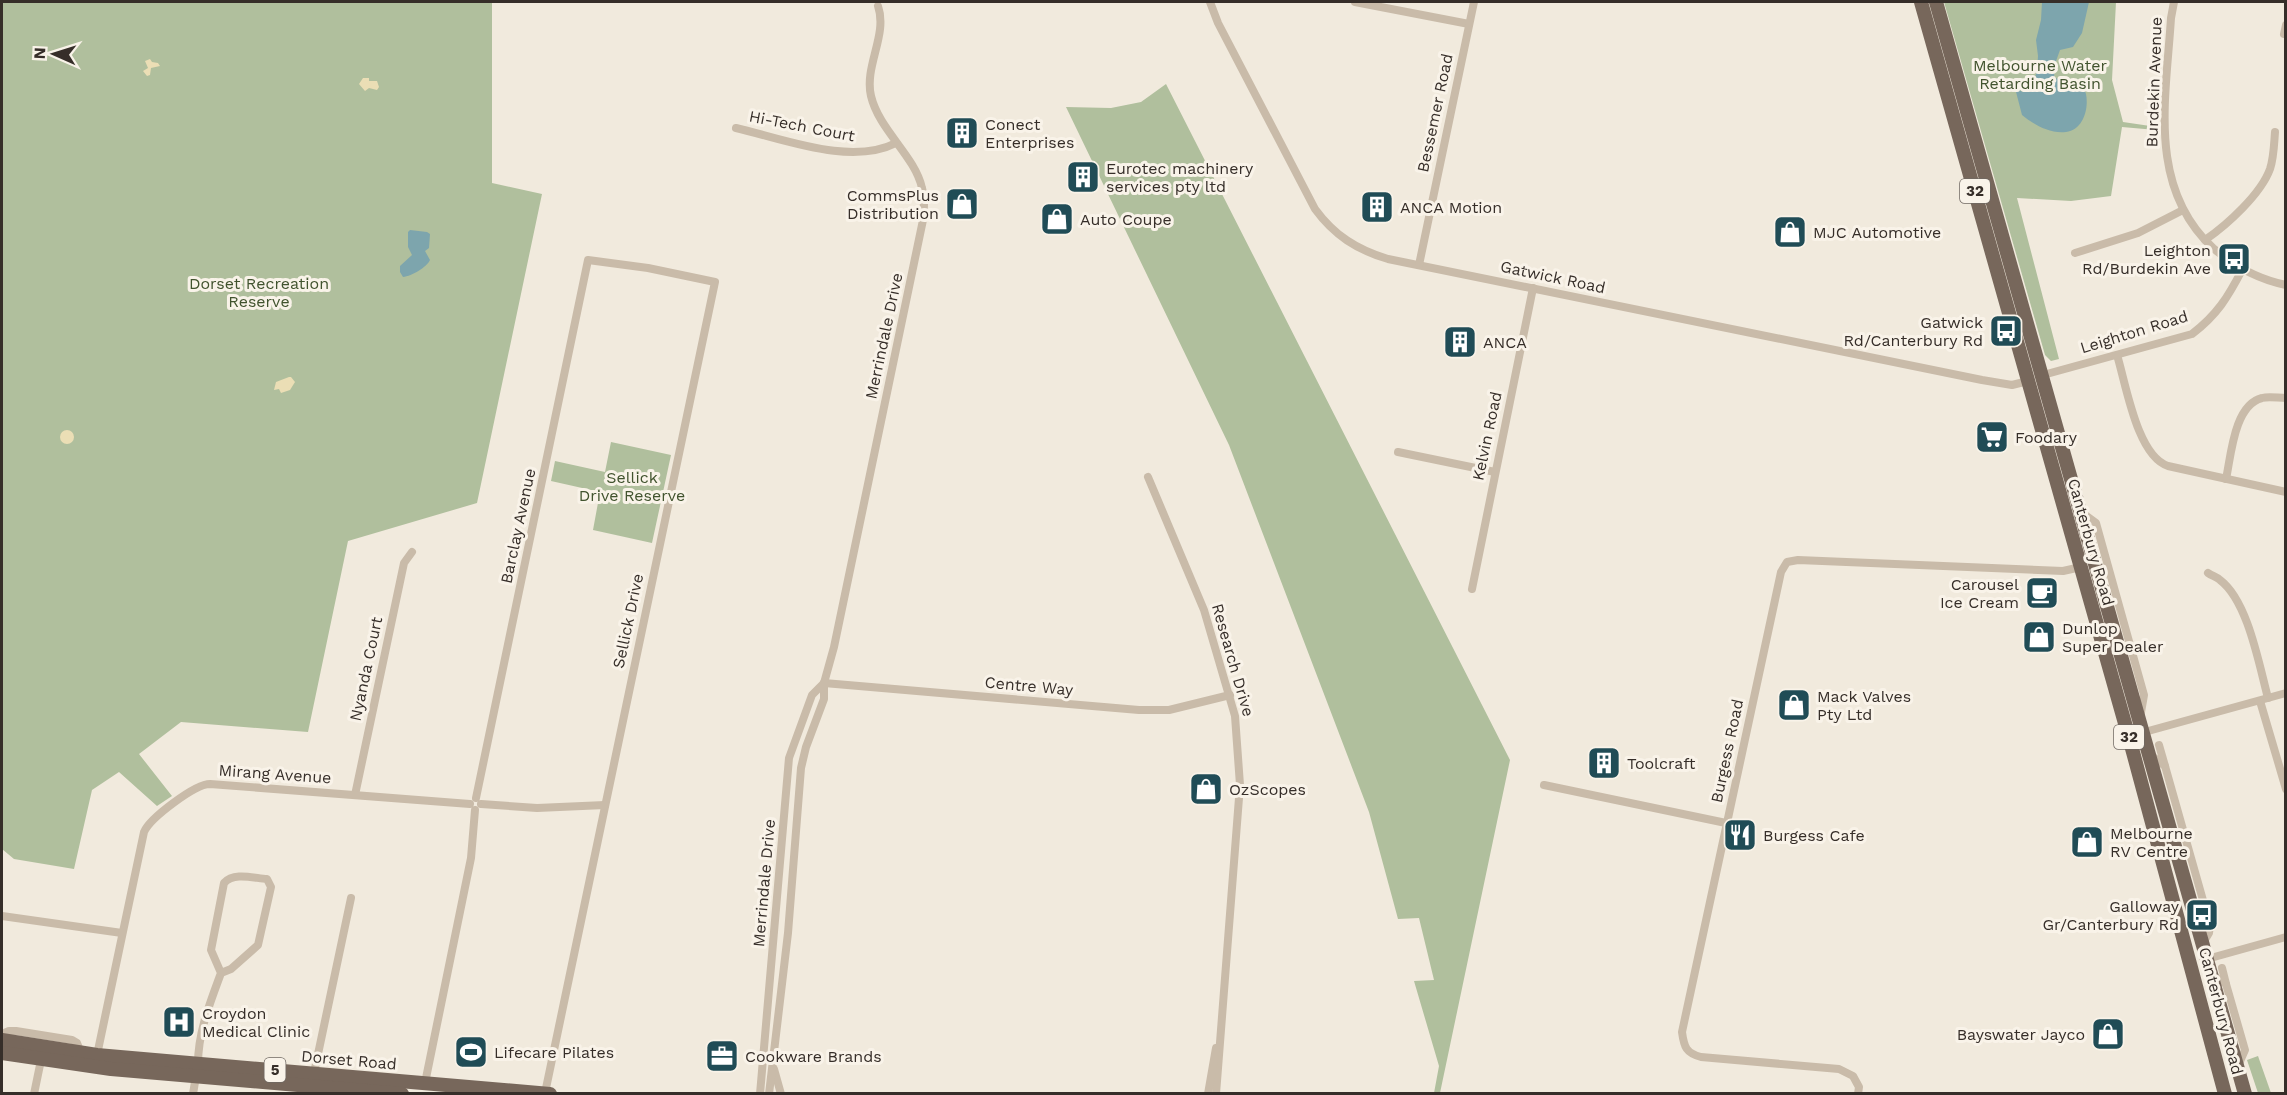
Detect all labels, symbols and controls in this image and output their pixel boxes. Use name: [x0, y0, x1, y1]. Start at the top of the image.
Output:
street label: Burdekin Avenue: [2142, 16, 2166, 148]
north arrow: [24, 24, 84, 84]
text: N: [30, 47, 49, 60]
street label: Bessemer Road: [1413, 52, 1457, 174]
park label: Melbourne Water Retarding Basin: [1973, 56, 2107, 93]
street label: Hi-Tech Court: [748, 106, 857, 146]
building icon: Conect Enterprises: [944, 115, 980, 151]
place label: Conect Enterprises: [985, 115, 1074, 152]
building icon: Eurotec machinery services pty ltd: [1065, 159, 1101, 195]
place label: Eurotec machinery services pty ltd: [1106, 159, 1254, 196]
road number: 32: [1960, 179, 1990, 203]
place label: CommsPlus Distribution: [847, 186, 939, 223]
shop icon: CommsPlus Distribution: [944, 186, 980, 222]
building icon: ANCA Motion: [1359, 189, 1395, 225]
place label: ANCA Motion: [1400, 198, 1502, 217]
shop icon: Auto Coupe: [1039, 201, 1075, 237]
place label: Auto Coupe: [1080, 210, 1172, 229]
shop icon: MJC Automotive: [1772, 214, 1808, 250]
place label: MJC Automotive: [1813, 223, 1941, 242]
place label: Leighton Rd/Burdekin Ave: [2082, 241, 2211, 278]
bus stop icon: Leighton Rd/Burdekin Ave: [2216, 241, 2252, 277]
street label: Gatwick Road: [1499, 257, 1607, 297]
street label: Merrindale Drive: [861, 271, 907, 401]
park label: Dorset Recreation Reserve: [189, 274, 329, 311]
street label: Leighton Road: [2078, 307, 2190, 357]
place label: Gatwick Rd/Canterbury Rd: [1843, 313, 1983, 350]
bus stop icon: Gatwick Rd/Canterbury Rd: [1988, 313, 2024, 349]
building icon: ANCA: [1442, 324, 1478, 360]
place label: ANCA: [1483, 333, 1527, 352]
street label: Kelvin Road: [1468, 390, 1506, 482]
supermarket icon: Foodary: [1974, 419, 2010, 455]
place label: Foodary: [2015, 428, 2078, 447]
street label: Barclay Avenue: [496, 467, 540, 585]
park label: Sellick Drive Reserve: [579, 468, 685, 505]
street label: Canterbury Road: [2064, 476, 2118, 608]
street label: Sellick Drive: [609, 572, 647, 670]
place label: Carousel Ice Cream: [1940, 575, 2019, 612]
cafe icon: Carousel Ice Cream: [2024, 575, 2060, 611]
street label: Research Drive: [1208, 601, 1258, 719]
street label: Nyanda Court: [346, 615, 386, 723]
shop icon: Dunlop Super Dealer: [2021, 619, 2057, 655]
place label: Dunlop Super Dealer: [2062, 619, 2164, 656]
street label: Centre Way: [984, 673, 1075, 699]
shop icon: Mack Valves Pty Ltd: [1776, 687, 1812, 723]
place label: Mack Valves Pty Ltd: [1817, 687, 1911, 724]
street label: Burgess Road: [1707, 697, 1747, 805]
road number: 32: [2114, 725, 2144, 749]
building icon: Toolcraft: [1586, 745, 1622, 781]
place label: Toolcraft: [1627, 754, 1696, 773]
street label: Mirang Avenue: [218, 761, 332, 787]
shop icon: OzScopes: [1188, 771, 1224, 807]
place label: OzScopes: [1229, 780, 1306, 799]
restaurant icon: Burgess Cafe: [1722, 817, 1758, 853]
street label: Merrindale Drive: [749, 818, 779, 948]
shop icon: Melbourne RV Centre: [2069, 824, 2105, 860]
place label: Melbourne RV Centre: [2110, 824, 2193, 861]
place label: Burgess Cafe: [1763, 826, 1865, 845]
place label: Galloway Gr/Canterbury Rd: [2042, 897, 2180, 934]
bus stop icon: Galloway Gr/Canterbury Rd: [2184, 897, 2220, 933]
street label: Canterbury Road: [2195, 945, 2247, 1077]
hospital icon: Croydon Medical Clinic: [161, 1004, 197, 1040]
place label: Croydon Medical Clinic: [202, 1004, 310, 1041]
shop icon: Bayswater Jayco: [2090, 1016, 2126, 1052]
place label: Bayswater Jayco: [1957, 1025, 2085, 1044]
sports icon: Lifecare Pilates: [453, 1034, 489, 1070]
office icon: Cookware Brands: [704, 1038, 740, 1074]
place label: Lifecare Pilates: [494, 1043, 614, 1062]
street label: Dorset Road: [300, 1046, 398, 1074]
place label: Cookware Brands: [745, 1047, 882, 1066]
road number: 5: [264, 1058, 286, 1082]

